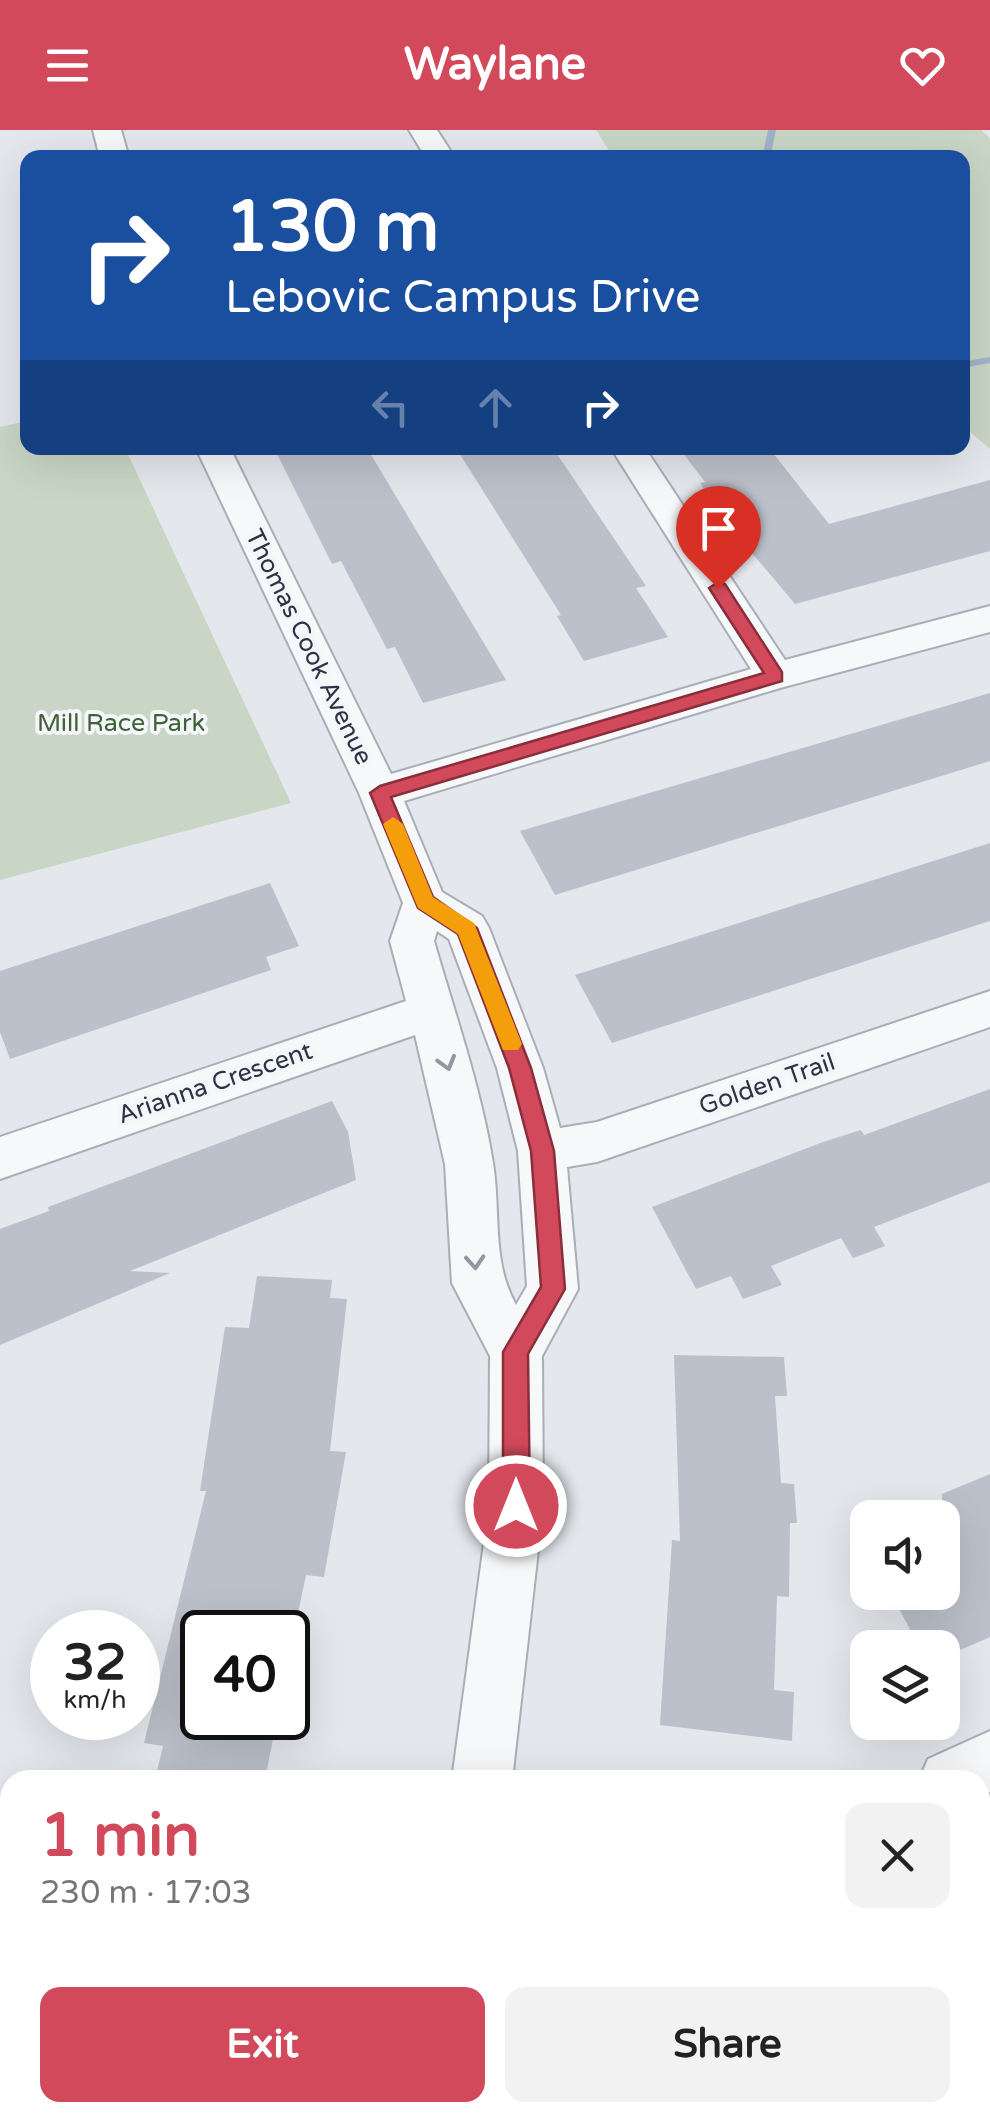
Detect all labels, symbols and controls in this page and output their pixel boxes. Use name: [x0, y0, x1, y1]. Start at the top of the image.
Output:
icon: menu: [40, 38, 95, 93]
text: Waylane: [404, 38, 586, 92]
icon: heart: [895, 38, 950, 93]
text: 130 m: [225, 186, 439, 270]
icon: right: [60, 190, 190, 320]
text: Lebovic Campus Drive: [225, 271, 700, 325]
icon: left: [363, 380, 418, 435]
icon: ahead: [468, 380, 523, 435]
icon: right: [573, 380, 628, 435]
pin: [676, 486, 761, 589]
icon: arrive: [691, 501, 746, 556]
street label: Thomas Cook Avenue: [239, 524, 379, 770]
park label: Mill Race Park: [37, 708, 205, 738]
street label: Arianna Crescent: [114, 1036, 317, 1130]
street label: Golden Trail: [695, 1047, 839, 1121]
one-way arrow: [435, 1054, 456, 1071]
one-way arrow: [464, 1254, 485, 1270]
position arrow: [464, 1454, 568, 1558]
map controls: [850, 1500, 960, 1740]
button: sound: [850, 1500, 960, 1610]
speed limit sign: 40: [180, 1610, 310, 1740]
button: layers: [850, 1630, 960, 1740]
text: 32: [64, 1633, 126, 1693]
text: km/h: [64, 1685, 126, 1715]
text: 1 min: [40, 1800, 200, 1872]
button: close: [845, 1803, 950, 1908]
text: 230 m · 17:03: [40, 1874, 252, 1912]
button: Exit: [40, 1987, 485, 2102]
button: Share: [505, 1987, 950, 2102]

